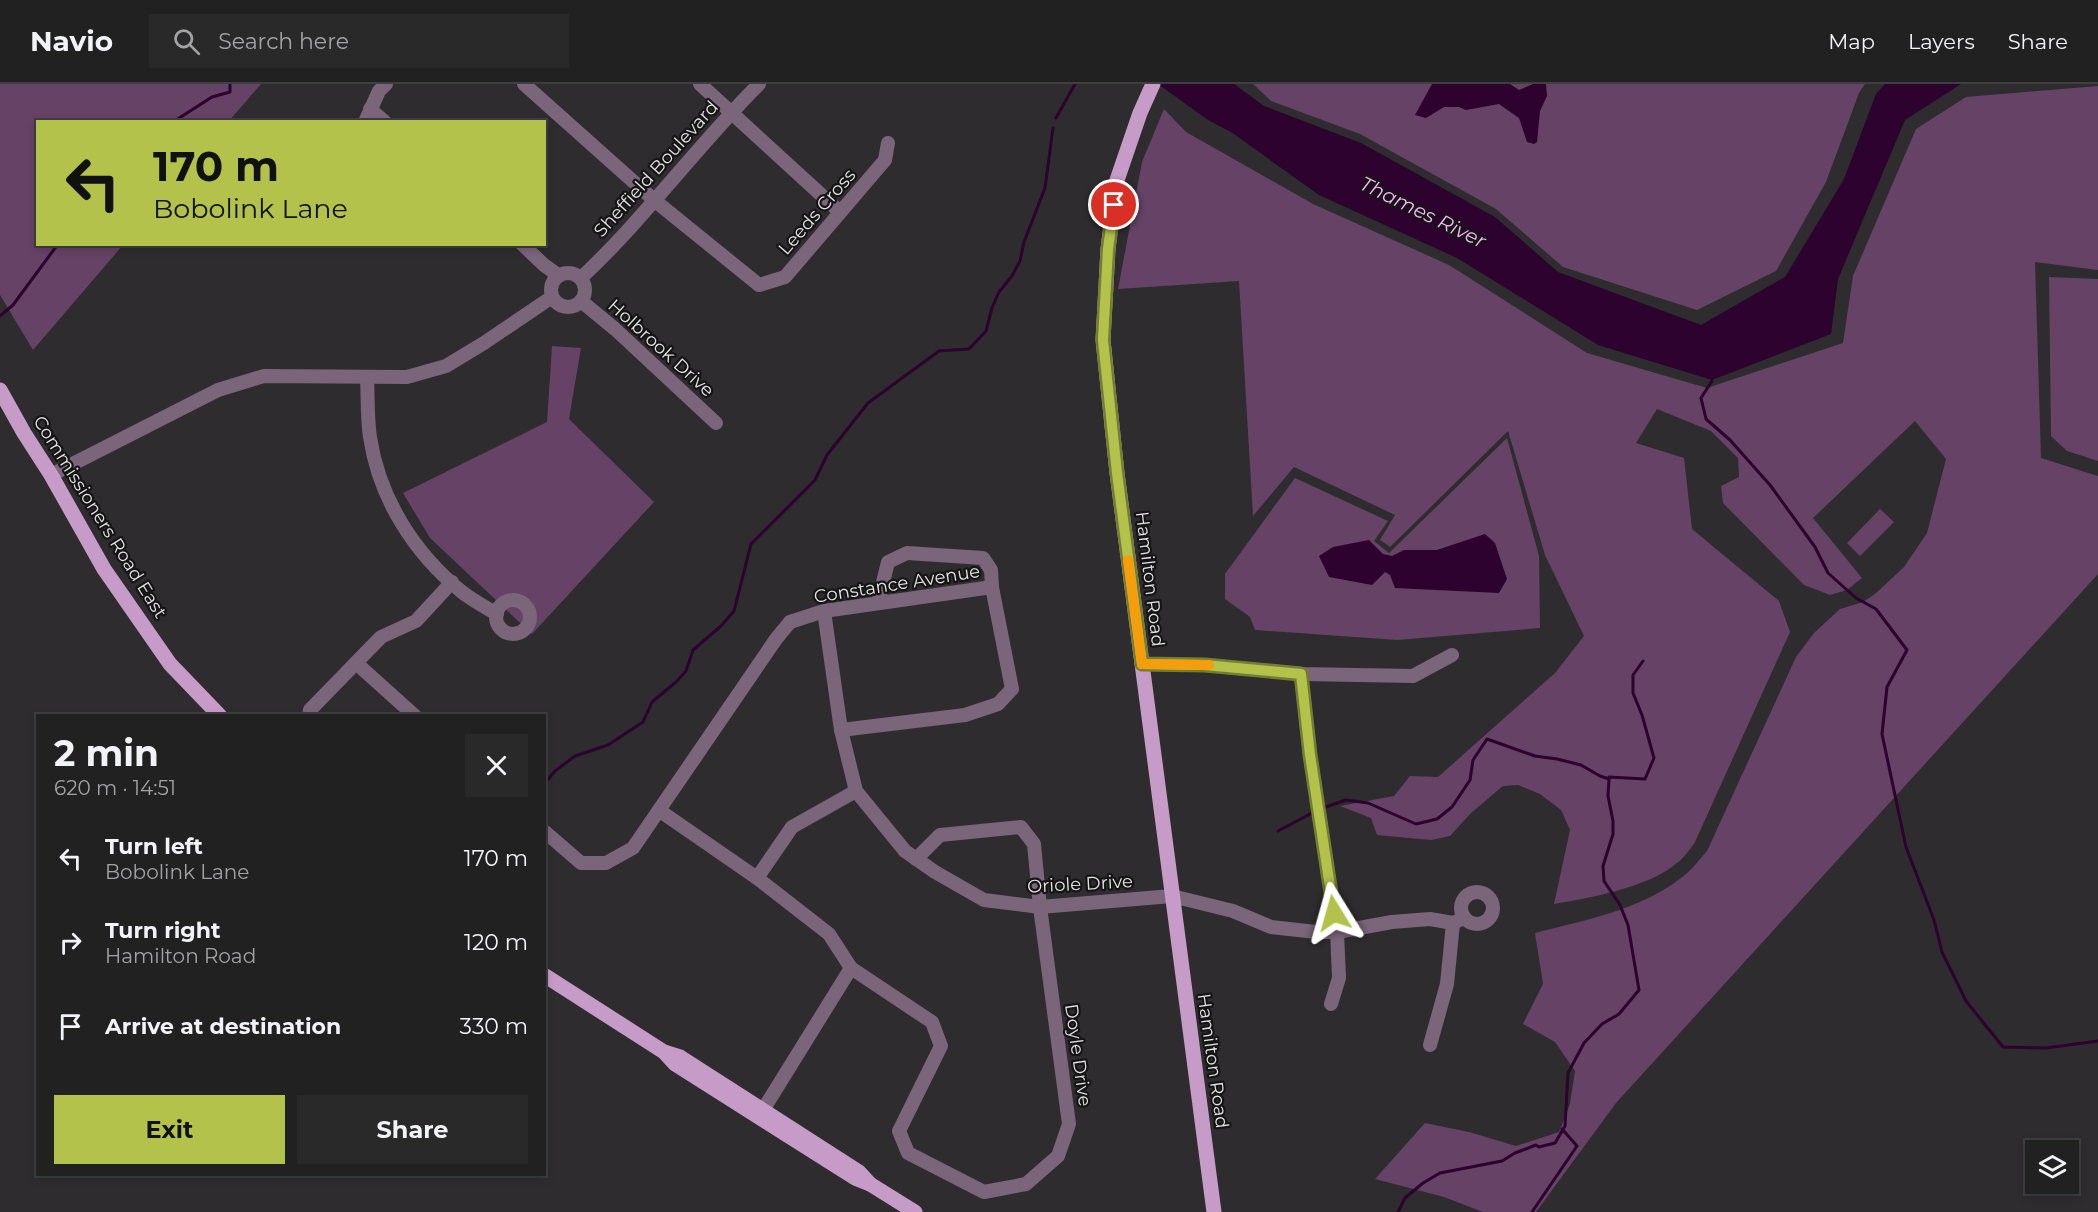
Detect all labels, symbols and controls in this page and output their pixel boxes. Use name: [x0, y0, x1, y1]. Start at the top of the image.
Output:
search box: [149, 14, 569, 68]
text: Navio: [30, 24, 113, 58]
icon: search: [170, 25, 203, 58]
text: Search here: [218, 28, 349, 55]
text: Map: [1828, 29, 1875, 54]
text: Layers: [1908, 29, 1975, 54]
text: Share: [2008, 29, 2068, 54]
street label: Sheffield Boulevard: [589, 96, 723, 242]
text: 170 m: [153, 140, 279, 192]
icon: left: [54, 144, 132, 222]
street label: Leeds Cross: [774, 164, 860, 259]
water label: Thames River: [1356, 171, 1491, 253]
pin: [1088, 179, 1139, 230]
icon: arrive: [1097, 188, 1130, 221]
text: Bobolink Lane: [153, 192, 348, 225]
street label: Holbrook Drive: [603, 295, 719, 401]
street label: Commissioners Road East: [29, 412, 171, 622]
street label: Hamilton Road: [1131, 510, 1169, 648]
street label: Constance Avenue: [812, 560, 982, 608]
text: 2 min: [54, 731, 159, 775]
button: close: [465, 734, 528, 797]
text: 620 m · 14:51: [54, 776, 176, 800]
text: Turn left: [105, 833, 203, 860]
icon: left: [54, 842, 87, 875]
text: 170 m: [464, 845, 528, 872]
text: Bobolink Lane: [105, 860, 249, 884]
street label: Oriole Drive: [1027, 870, 1134, 898]
position arrow: [1302, 881, 1366, 945]
text: Turn right: [105, 917, 220, 944]
icon: right: [54, 926, 87, 959]
text: 120 m: [464, 929, 528, 956]
text: Hamilton Road: [105, 944, 256, 968]
street label: Hamilton Road: [1193, 992, 1233, 1130]
street label: Doyle Drive: [1060, 1002, 1096, 1108]
icon: arrive: [54, 1010, 87, 1043]
text: Arrive at destination: [105, 1013, 341, 1040]
text: 330 m: [460, 1013, 528, 1040]
button: Exit: [54, 1095, 285, 1164]
button: Share: [297, 1095, 528, 1164]
map controls: [2025, 1140, 2079, 1194]
button: layers: [2025, 1140, 2079, 1194]

